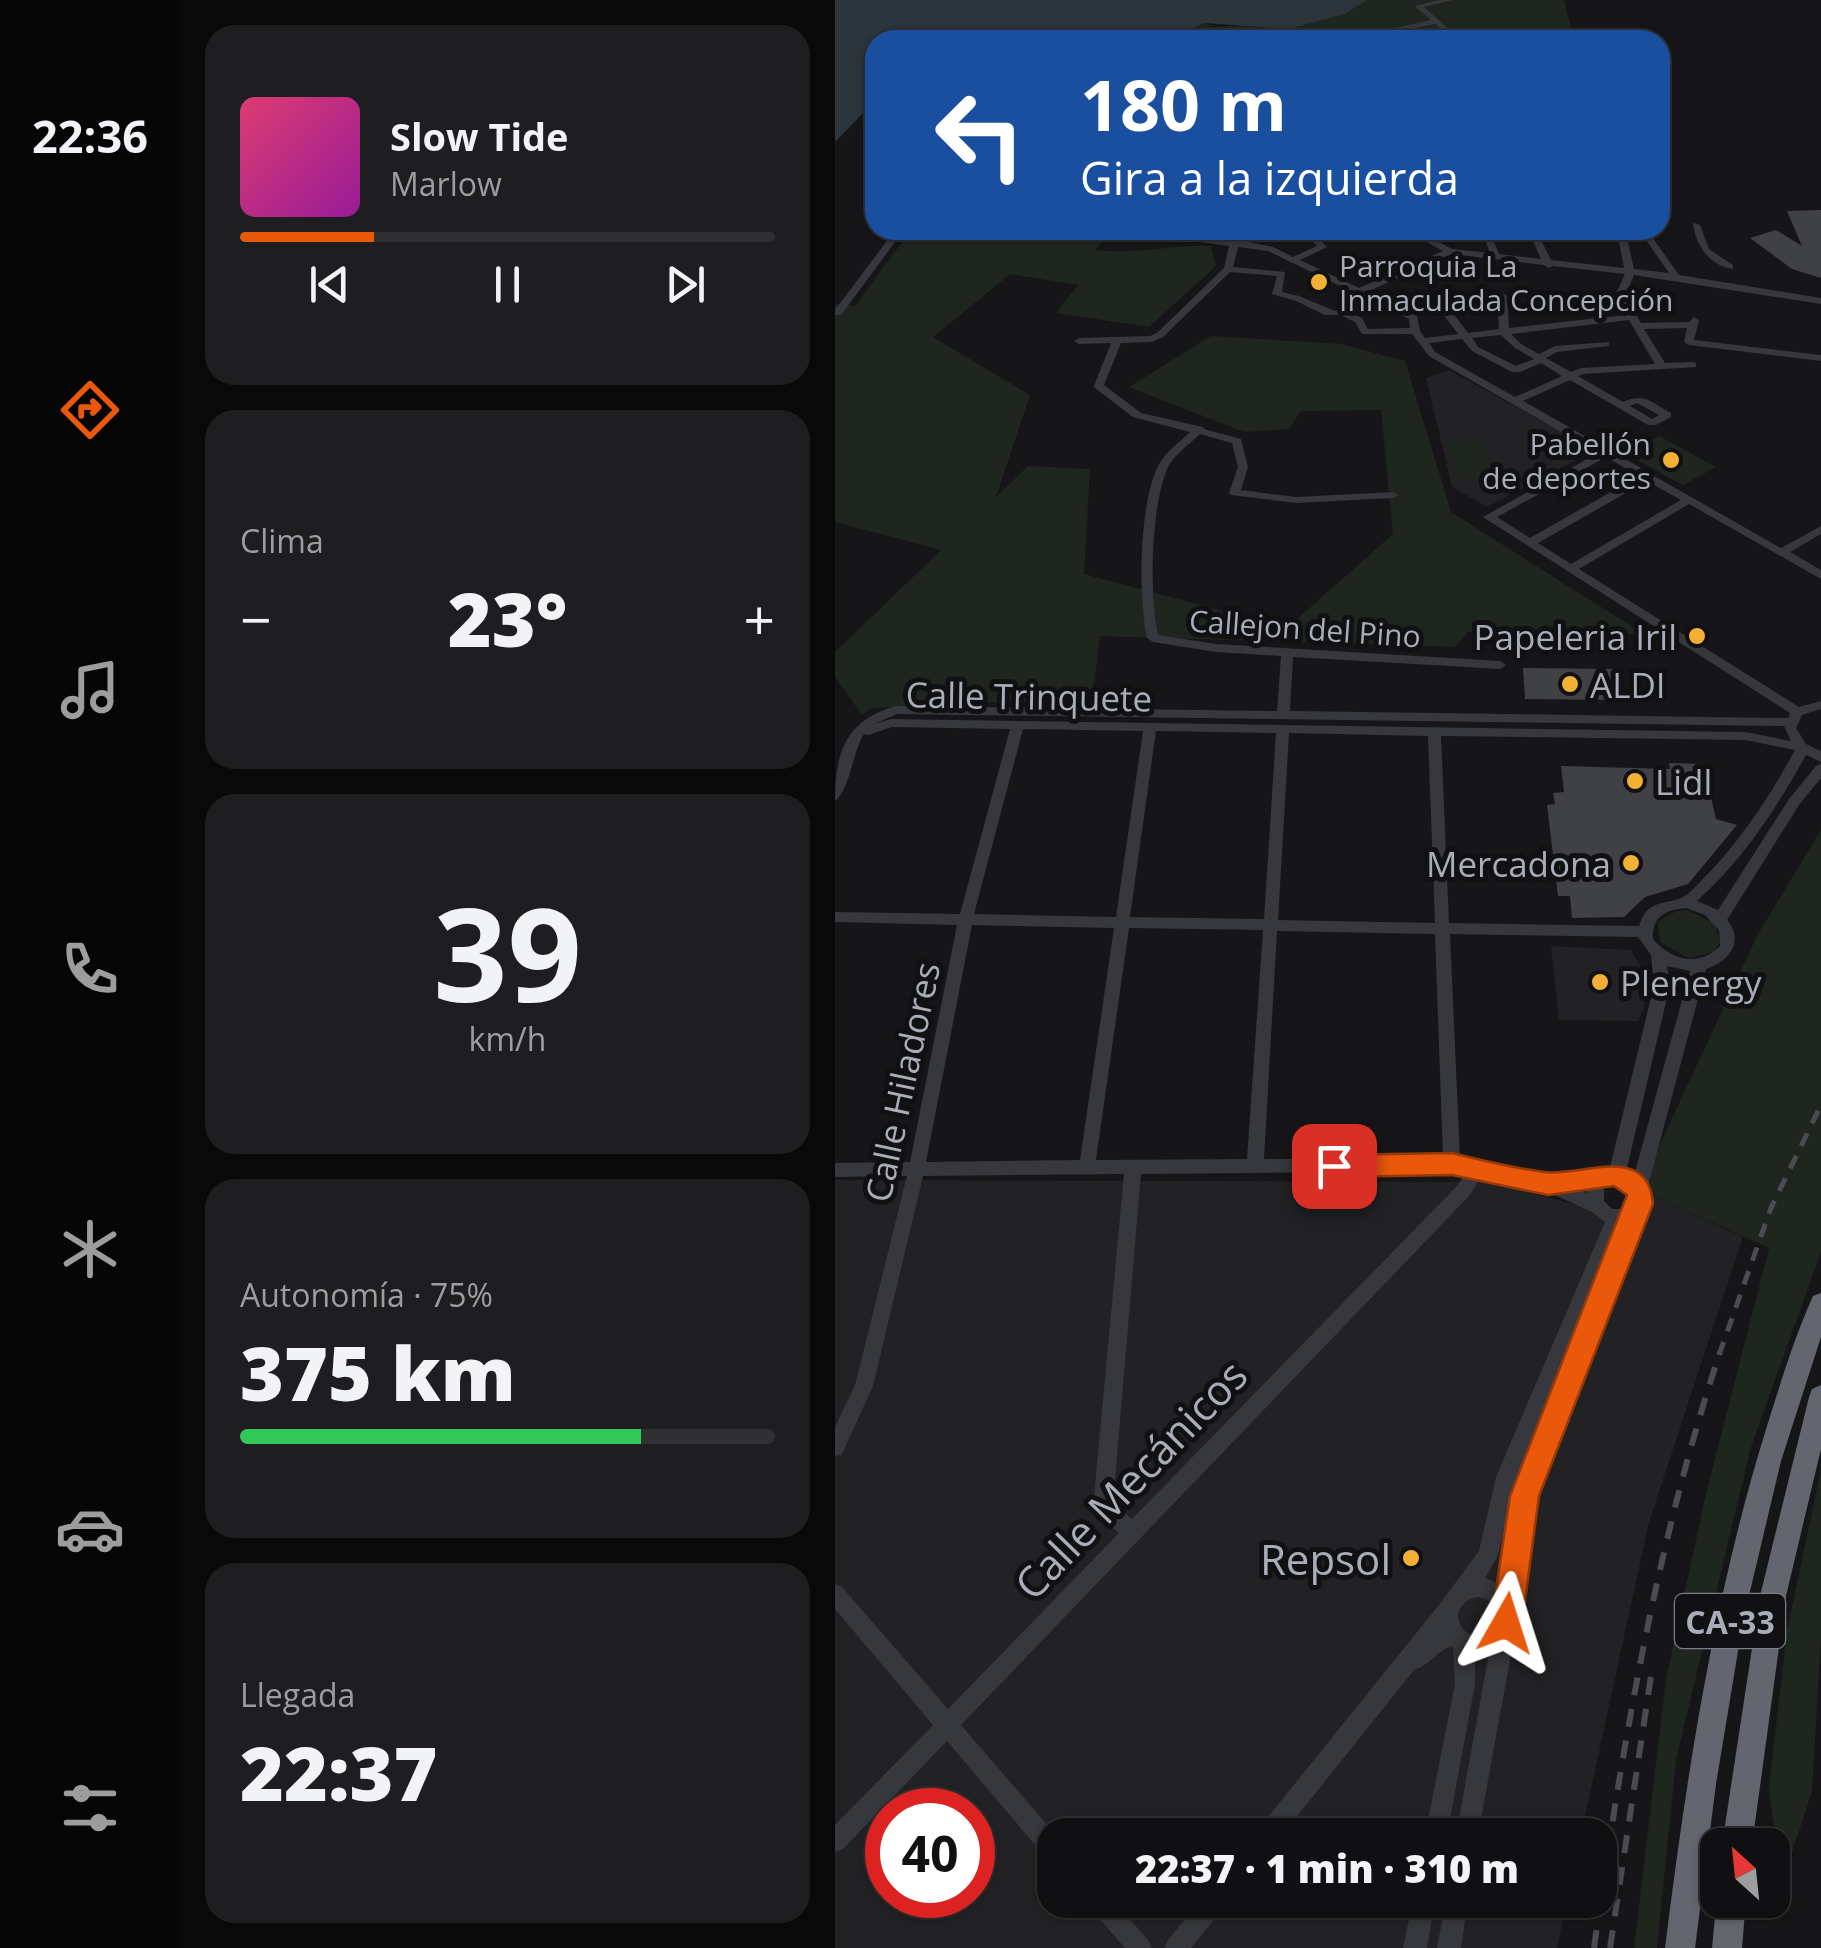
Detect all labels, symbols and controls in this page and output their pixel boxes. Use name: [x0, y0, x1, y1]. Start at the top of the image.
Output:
text: 180 m: [1080, 56, 1287, 152]
icon: left: [915, 70, 1045, 200]
text: 22:36: [32, 105, 148, 166]
text: Slow Tide: [390, 110, 569, 162]
text: Gira a la izquierda: [1080, 147, 1459, 208]
text: Marlow: [390, 162, 502, 205]
place label: Parroquia La Inmaculada Concepción: [1339, 245, 1673, 320]
icon: previous: [302, 257, 357, 312]
icon: pause: [480, 257, 535, 312]
icon: next: [658, 257, 713, 312]
marker: Parroquia La Inmaculada Concepción: [1308, 271, 1330, 293]
icon: directions: [55, 375, 125, 445]
place label: Pabellón de deportes: [1482, 423, 1651, 498]
marker: Pabellón de deportes: [1660, 449, 1682, 471]
text: Clima: [240, 519, 324, 562]
text: 23°: [448, 567, 567, 669]
text: −: [240, 581, 271, 656]
text: +: [744, 581, 775, 656]
street label: Callejon del Pino: [1188, 599, 1422, 657]
place label: Papeleria Iril: [1474, 613, 1677, 660]
marker: Papeleria Iril: [1686, 625, 1708, 647]
icon: music: [55, 655, 125, 725]
place label: ALDI: [1590, 661, 1666, 708]
street label: Calle Trinquete: [905, 670, 1153, 722]
marker: ALDI: [1559, 673, 1581, 695]
place label: Lidl: [1655, 758, 1712, 805]
marker: Lidl: [1624, 770, 1646, 792]
place label: Mercadona: [1426, 840, 1611, 887]
marker: Mercadona: [1620, 852, 1642, 874]
text: 39: [433, 863, 582, 1040]
icon: phone: [55, 934, 125, 1004]
street label: Calle Hiladores: [854, 958, 950, 1206]
place label: Plenergy: [1620, 959, 1762, 1006]
marker: Plenergy: [1589, 971, 1611, 993]
text: km/h: [469, 1017, 546, 1060]
pin: [1292, 1124, 1377, 1209]
icon: arrive: [1307, 1139, 1362, 1194]
icon: climate: [55, 1214, 125, 1284]
text: Autonomía · 75%: [240, 1273, 493, 1316]
text: 375 km: [240, 1321, 516, 1423]
street label: Calle Mecánicos: [1001, 1347, 1259, 1611]
icon: car: [55, 1494, 125, 1564]
place label: Repsol: [1260, 1530, 1391, 1587]
marker: Repsol: [1400, 1547, 1422, 1569]
position arrow: [1454, 1571, 1558, 1675]
road number: CA-33: [1675, 1594, 1785, 1648]
text: Llegada: [240, 1673, 355, 1716]
text: 22:37: [240, 1721, 437, 1823]
icon: filters: [55, 1773, 125, 1843]
speed limit sign: 40: [865, 1788, 995, 1918]
north arrow: [1700, 1828, 1790, 1918]
map controls: [1700, 1828, 1790, 1918]
text: 22:37 · 1 min · 310 m: [1135, 1842, 1519, 1894]

